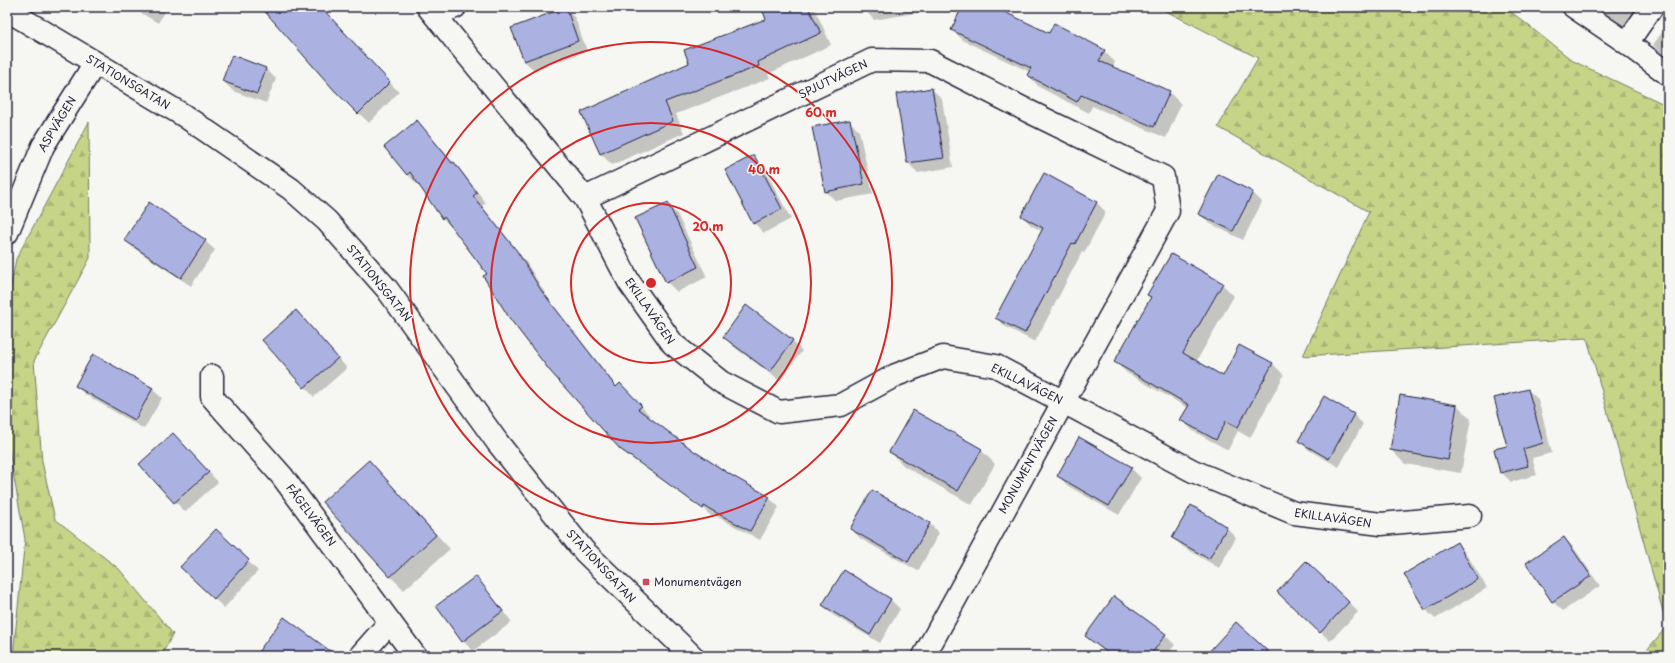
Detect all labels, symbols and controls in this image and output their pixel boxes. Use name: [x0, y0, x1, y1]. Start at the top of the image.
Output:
street label: STATIONSGATAN: [83, 50, 173, 113]
street label: SPJUTVÄGEN: [795, 54, 870, 103]
street label: ASPVÄGEN: [33, 93, 80, 155]
text: 60 m: [805, 103, 837, 121]
text: 40 m: [748, 160, 780, 178]
text: 20 m: [692, 217, 724, 235]
street label: STATIONSGATAN: [343, 240, 416, 325]
street label: EKILLAVÄGEN: [621, 274, 680, 347]
centre of rings: [644, 276, 658, 290]
street label: EKILLAVÄGEN: [989, 359, 1066, 408]
street label: MONUMENTVÄGEN: [994, 413, 1061, 516]
street label: FÅGELVÄGEN: [282, 480, 341, 549]
street label: EKILLAVÄGEN: [1293, 504, 1373, 531]
street label: STATIONSGATAN: [563, 525, 640, 606]
place label: Monumentvägen: [654, 573, 742, 590]
marker: Monumentvägen: [641, 577, 651, 587]

